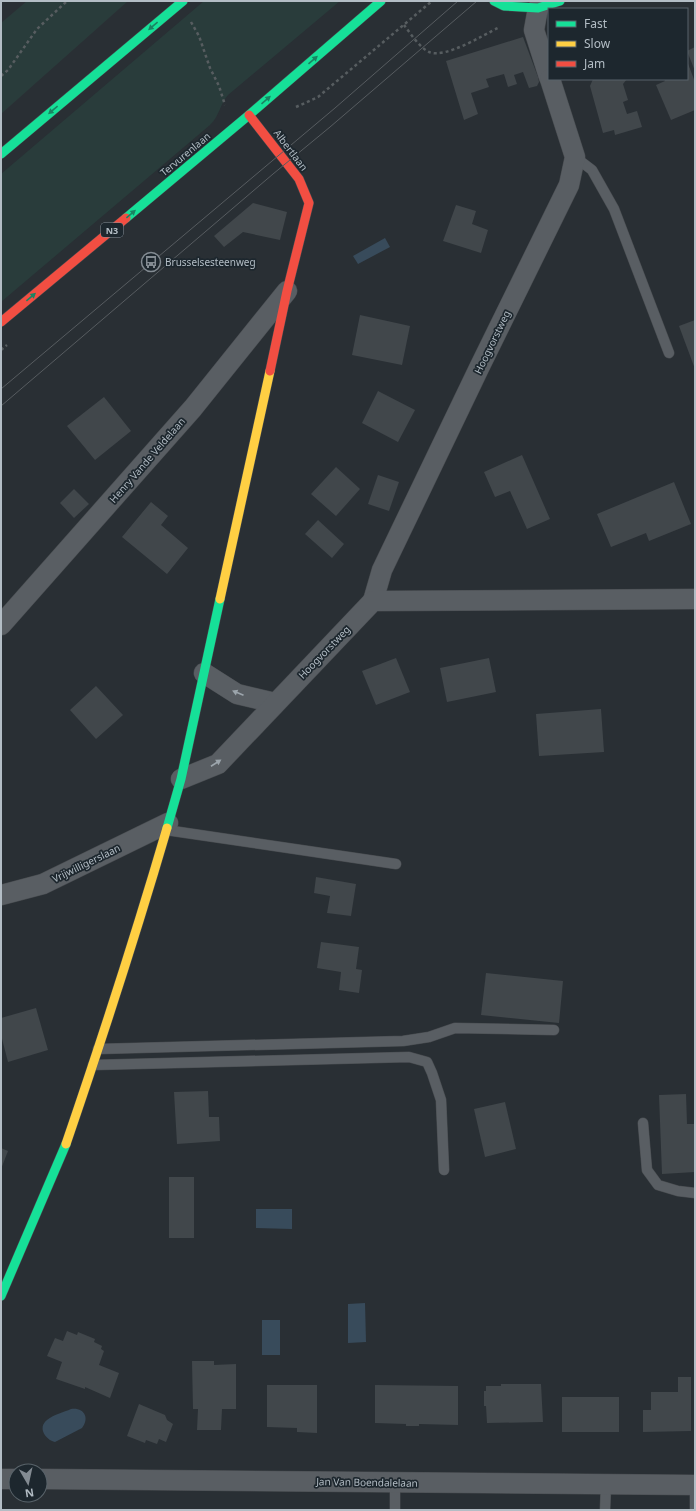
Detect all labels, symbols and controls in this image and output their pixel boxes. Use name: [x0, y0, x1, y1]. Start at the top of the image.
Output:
legend: [548, 8, 688, 80]
text: Fast: [584, 15, 608, 32]
one-way arrow: [148, 22, 158, 31]
text: Slow: [584, 35, 611, 52]
one-way arrow: [307, 55, 318, 64]
text: Jam: [583, 55, 605, 72]
one-way arrow: [261, 95, 271, 105]
one-way arrow: [48, 105, 59, 114]
street label: Albertlaan: [271, 126, 311, 174]
street label: Tervurenlaan: [157, 129, 213, 179]
one-way arrow: [125, 209, 136, 218]
road number: N3: [101, 223, 123, 237]
bus stop icon: Brusselsesteenweg: [140, 251, 162, 273]
place label: Brusselsesteenweg: [165, 255, 256, 269]
one-way arrow: [26, 293, 36, 302]
street label: Hoogvorstweg: [471, 308, 513, 376]
street label: Henry Vande Veldelaan: [106, 414, 188, 506]
street label: Hoogvorstweg: [295, 622, 353, 682]
one-way arrow: [232, 689, 244, 696]
one-way arrow: [211, 759, 222, 767]
street label: Vrijwilligerslaan: [50, 840, 122, 886]
north arrow: [8, 1463, 48, 1503]
street label: Jan Van Boendalelaan: [315, 1474, 418, 1490]
text: N: [24, 1485, 35, 1501]

